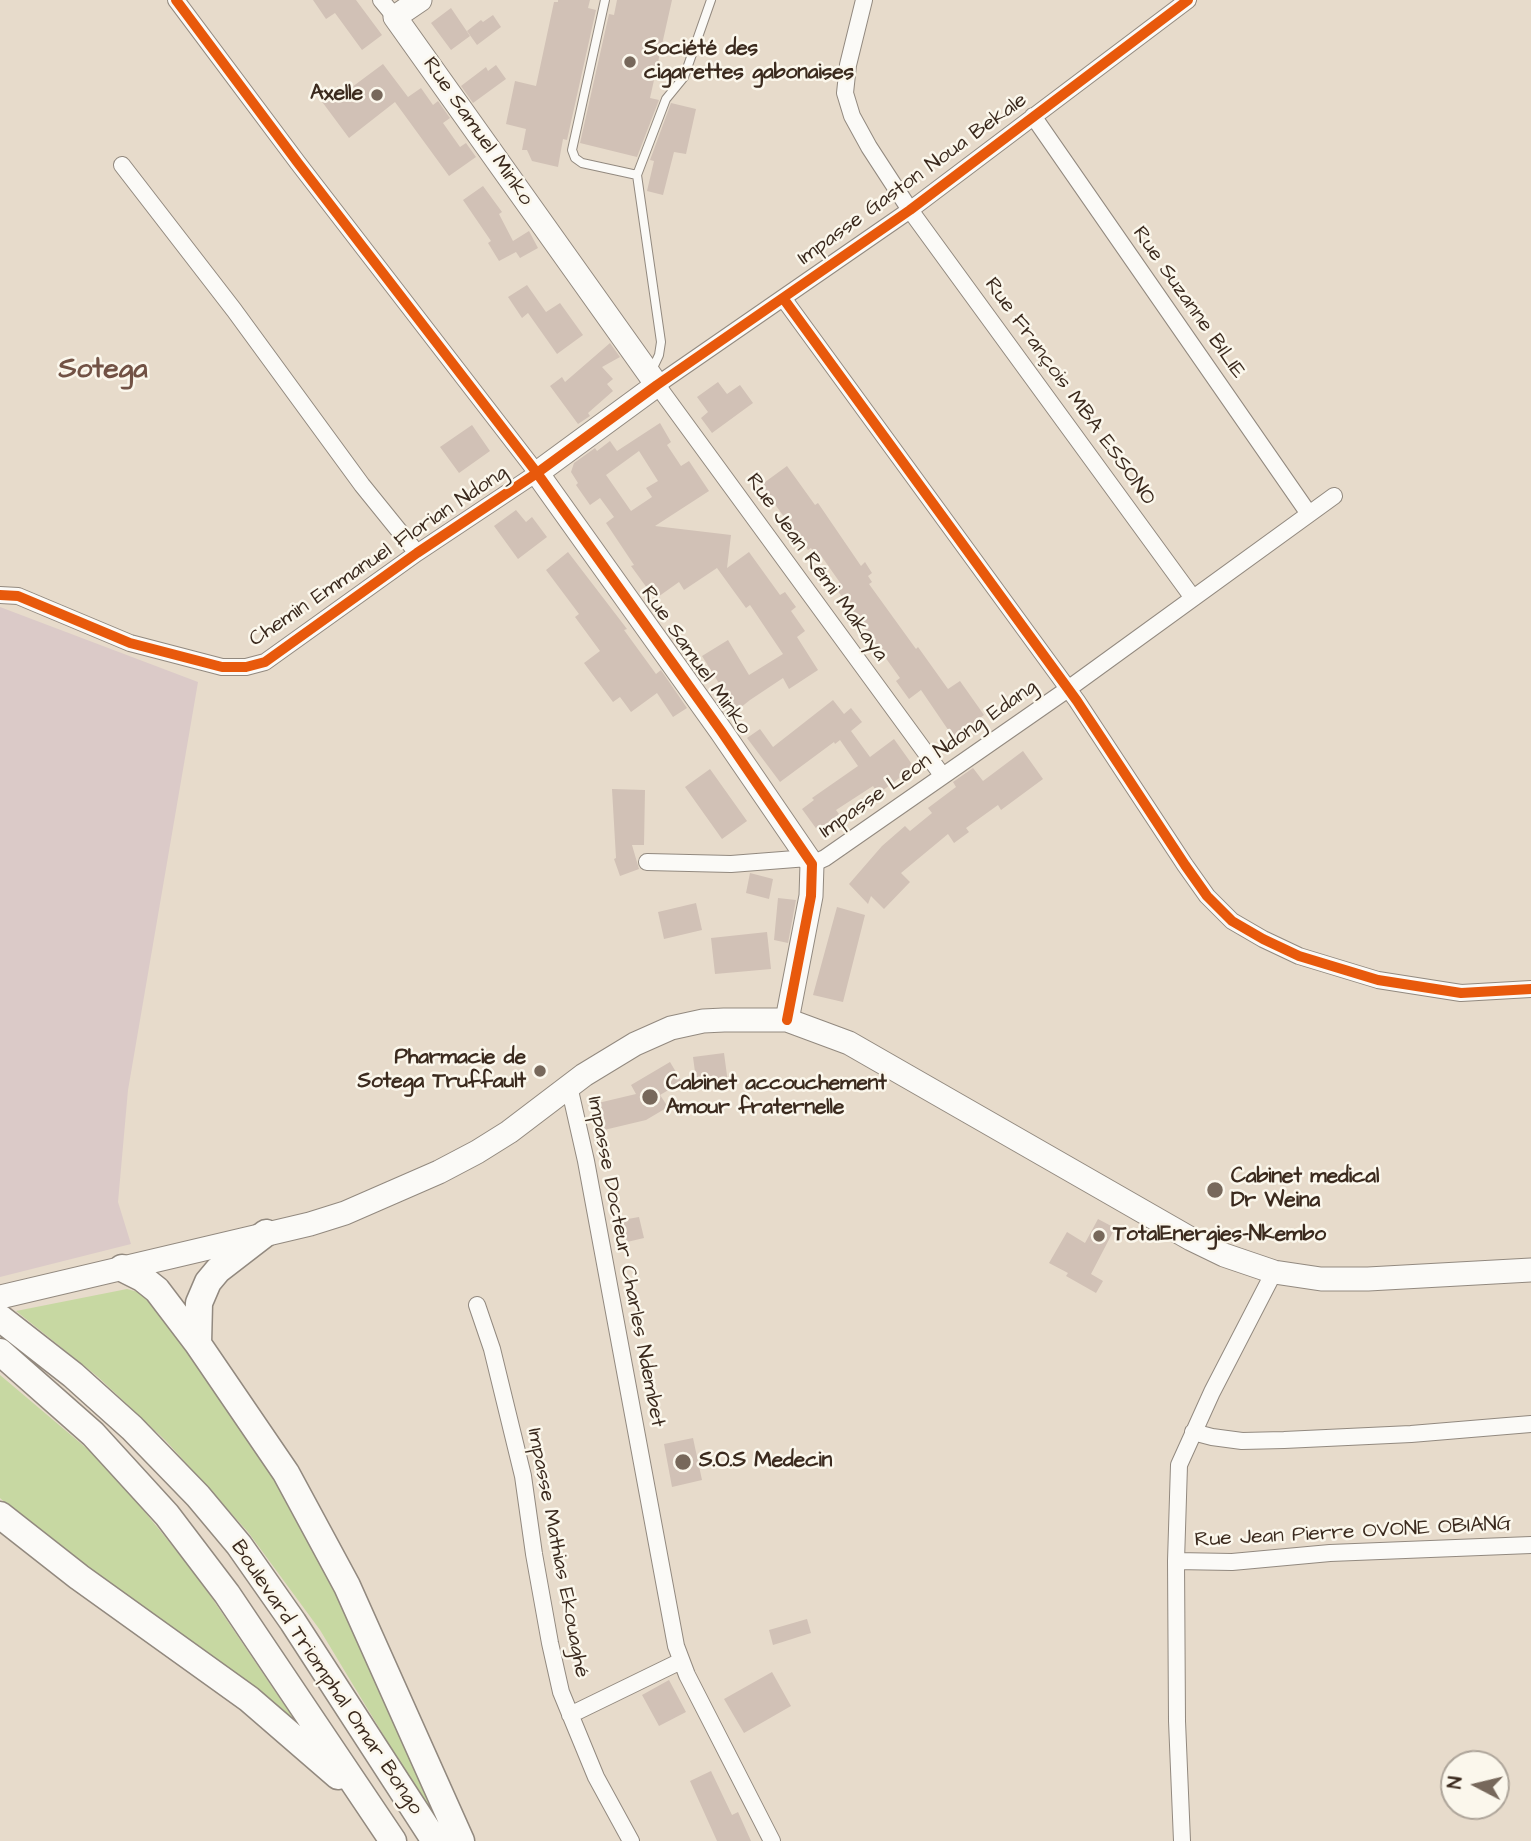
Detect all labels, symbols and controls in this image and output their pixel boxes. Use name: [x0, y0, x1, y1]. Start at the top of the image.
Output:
place label: Société des cigarettes gabonaises: [644, 37, 854, 87]
street label: Rue Samuel Minko: [416, 53, 538, 211]
marker: Société des cigarettes gabonaises: [622, 54, 638, 70]
place label: Axelle: [310, 82, 363, 108]
marker: Axelle: [369, 87, 385, 103]
street label: Impasse Gaston Noua Bekale: [794, 88, 1032, 272]
street label: Rue Suzanne BILIE: [1126, 222, 1250, 384]
street label: Rue François MBA ESSONO: [978, 273, 1160, 511]
district label: Sotega: [59, 354, 147, 388]
street label: Chemin Emmanuel Florian Ndong: [245, 461, 513, 653]
street label: Rue Jean Rémi Makaya: [740, 469, 892, 667]
street label: Rue Samuel Minko: [634, 582, 756, 740]
street label: Impasse Leon Ndong Edang: [815, 675, 1043, 845]
place label: Pharmacie de Sotega Truffault: [358, 1046, 526, 1096]
marker: Pharmacie de Sotega Truffault: [532, 1063, 548, 1079]
place label: Cabinet accouchement Amour fraternelle: [666, 1072, 887, 1122]
marker: Cabinet accouchement Amour fraternelle: [640, 1087, 660, 1107]
street label: Impasse Docteur Charles Ndembet: [581, 1094, 669, 1430]
place label: Cabinet medical Dr Weina: [1231, 1165, 1379, 1215]
marker: Cabinet medical Dr Weina: [1205, 1180, 1225, 1200]
place label: TotalEnergies-Nkembo: [1113, 1223, 1326, 1249]
marker: TotalEnergies-Nkembo: [1091, 1228, 1107, 1244]
street label: Impasse Mathias Ekouaghé: [520, 1426, 594, 1680]
place label: S.O.S Medecin: [699, 1449, 832, 1475]
marker: S.O.S Medecin: [673, 1452, 693, 1472]
street label: Rue Jean Pierre OVONE OBIANG: [1194, 1512, 1512, 1554]
street label: Boulevard Triomphal Omar Bongo: [224, 1536, 428, 1820]
north arrow: [1440, 1750, 1510, 1820]
text: N: [1442, 1775, 1470, 1790]

